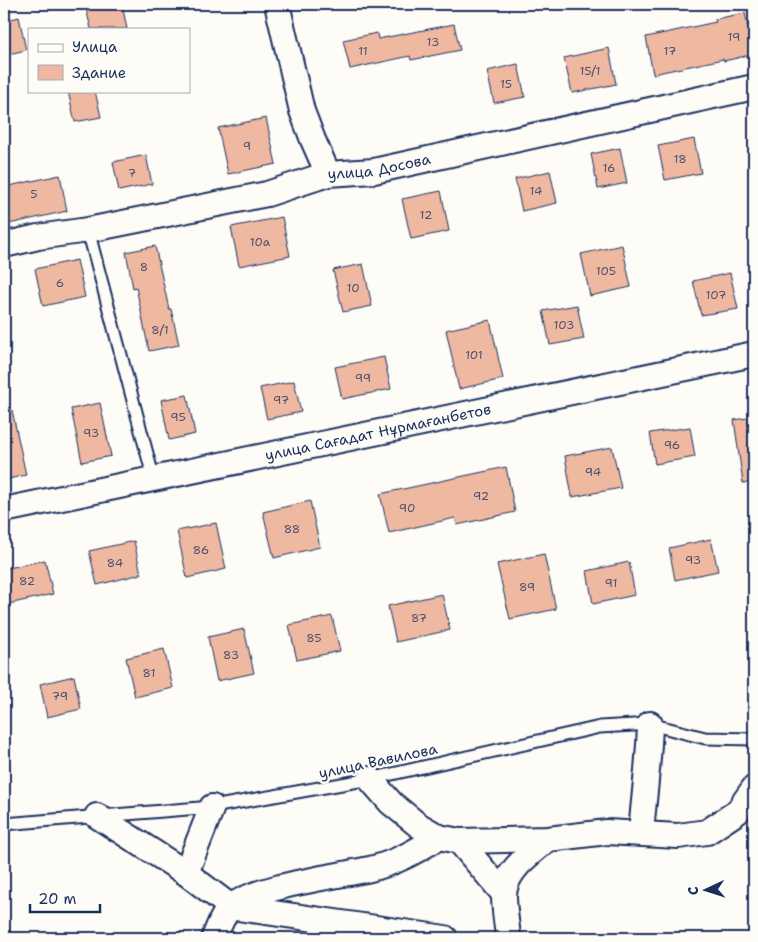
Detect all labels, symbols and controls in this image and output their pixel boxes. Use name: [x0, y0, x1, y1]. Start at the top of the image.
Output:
legend: [28, 28, 190, 92]
house number: 19: [728, 29, 740, 45]
house number: 13: [427, 34, 439, 50]
text: Улица: [72, 37, 118, 57]
house number: 11: [358, 43, 368, 59]
house number: 17: [664, 43, 676, 59]
text: Здание: [72, 63, 126, 83]
house number: 15/1: [579, 63, 601, 79]
house number: 15: [500, 76, 512, 92]
house number: 9: [243, 138, 251, 154]
street label: улица Досова: [327, 149, 433, 184]
house number: 18: [673, 151, 687, 167]
house number: 16: [602, 160, 616, 176]
house number: 7: [128, 165, 136, 181]
house number: 14: [530, 183, 542, 199]
house number: 5: [30, 186, 38, 202]
house number: 12: [420, 207, 432, 223]
house number: 10а: [250, 234, 271, 250]
house number: 8: [140, 259, 148, 275]
house number: 105: [596, 263, 616, 279]
house number: 6: [56, 275, 64, 291]
house number: 10: [346, 280, 360, 296]
house number: 107: [706, 287, 726, 303]
house number: 103: [554, 317, 574, 333]
house number: 8/1: [151, 322, 169, 338]
house number: 101: [465, 347, 483, 363]
house number: 99: [355, 370, 371, 386]
house number: 97: [273, 392, 289, 408]
street label: улица Сағадат Нұрмағанбетов: [263, 399, 493, 465]
house number: 95: [170, 409, 186, 425]
house number: 93: [83, 425, 99, 441]
house number: 96: [664, 437, 680, 453]
house number: 94: [585, 464, 601, 480]
house number: 92: [473, 488, 489, 504]
house number: 90: [399, 500, 415, 516]
house number: 88: [284, 521, 300, 537]
house number: 86: [193, 542, 209, 558]
house number: 93: [685, 552, 701, 568]
house number: 84: [107, 555, 123, 571]
house number: 82: [19, 573, 35, 589]
house number: 91: [604, 575, 618, 591]
house number: 89: [519, 579, 535, 595]
house number: 87: [411, 610, 427, 626]
house number: 85: [306, 630, 322, 646]
house number: 83: [223, 647, 239, 663]
house number: 81: [143, 665, 155, 681]
house number: 79: [52, 688, 68, 704]
street label: улица Вавилова: [317, 739, 440, 783]
north arrow: [680, 864, 730, 914]
scale bar: [30, 882, 100, 914]
text: С: [684, 886, 702, 896]
text: 20 m: [38, 889, 77, 909]

